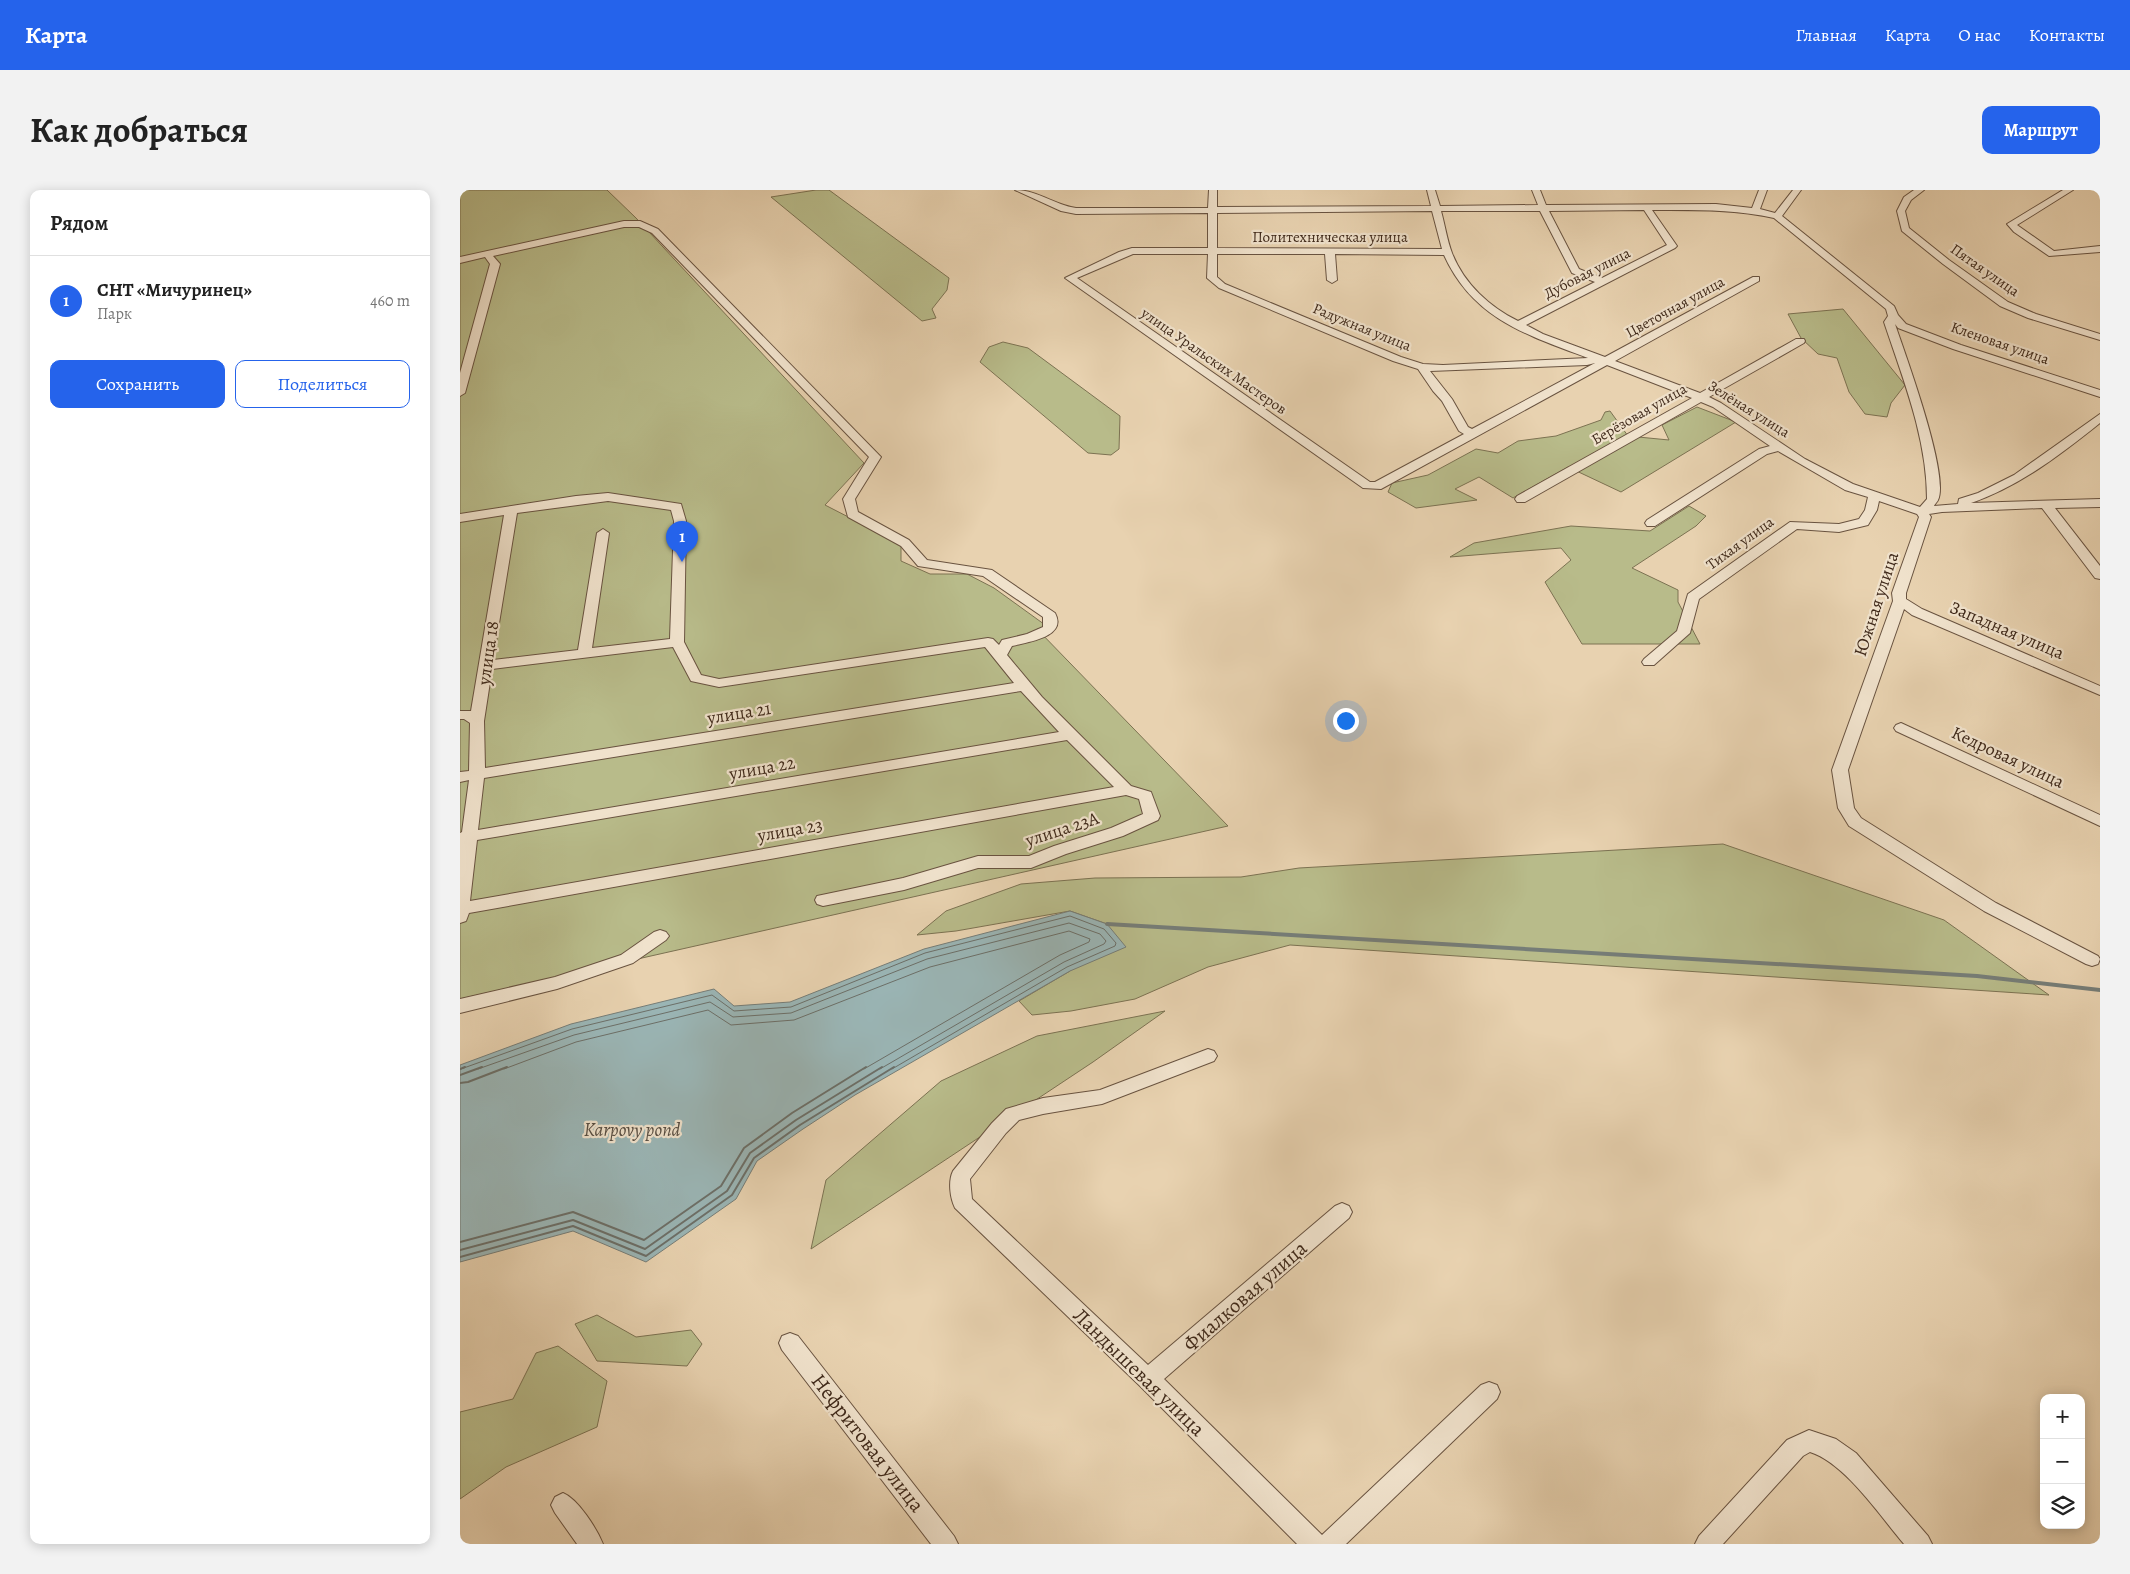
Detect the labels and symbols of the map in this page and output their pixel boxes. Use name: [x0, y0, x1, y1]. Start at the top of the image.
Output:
street label: Политехническая улица: [1252, 227, 1408, 247]
street label: Пятая улица: [1947, 239, 2024, 301]
street label: Дубовая улица: [1540, 243, 1634, 303]
street label: Цветочная улица: [1622, 271, 1728, 342]
street label: Радужная улица: [1310, 298, 1414, 356]
street label: улица Уральских Мастеров: [1136, 302, 1291, 419]
street label: Кленовая улица: [1948, 317, 2052, 369]
street label: Зелёная улица: [1704, 376, 1794, 442]
street label: Берёзовая улица: [1588, 379, 1690, 449]
street label: Тихая улица: [1702, 512, 1778, 574]
pin: 1: [666, 521, 698, 562]
street label: Южная улица: [1848, 548, 1904, 659]
street label: Западная улица: [1946, 595, 2069, 665]
street label: улица 18: [471, 619, 504, 688]
street label: улица 21: [704, 696, 773, 730]
your location: [1333, 708, 1359, 734]
street label: Кедровая улица: [1948, 720, 2069, 794]
street label: улица 22: [726, 750, 797, 786]
street label: улица 23А: [1021, 806, 1102, 852]
street label: улица 23: [755, 812, 824, 848]
water label: Karpovy pond: [584, 1117, 681, 1143]
street label: Фиалковая улица: [1177, 1234, 1313, 1358]
street label: Ландышевая улица: [1067, 1302, 1211, 1443]
street label: Нефритовая улица: [805, 1368, 931, 1518]

